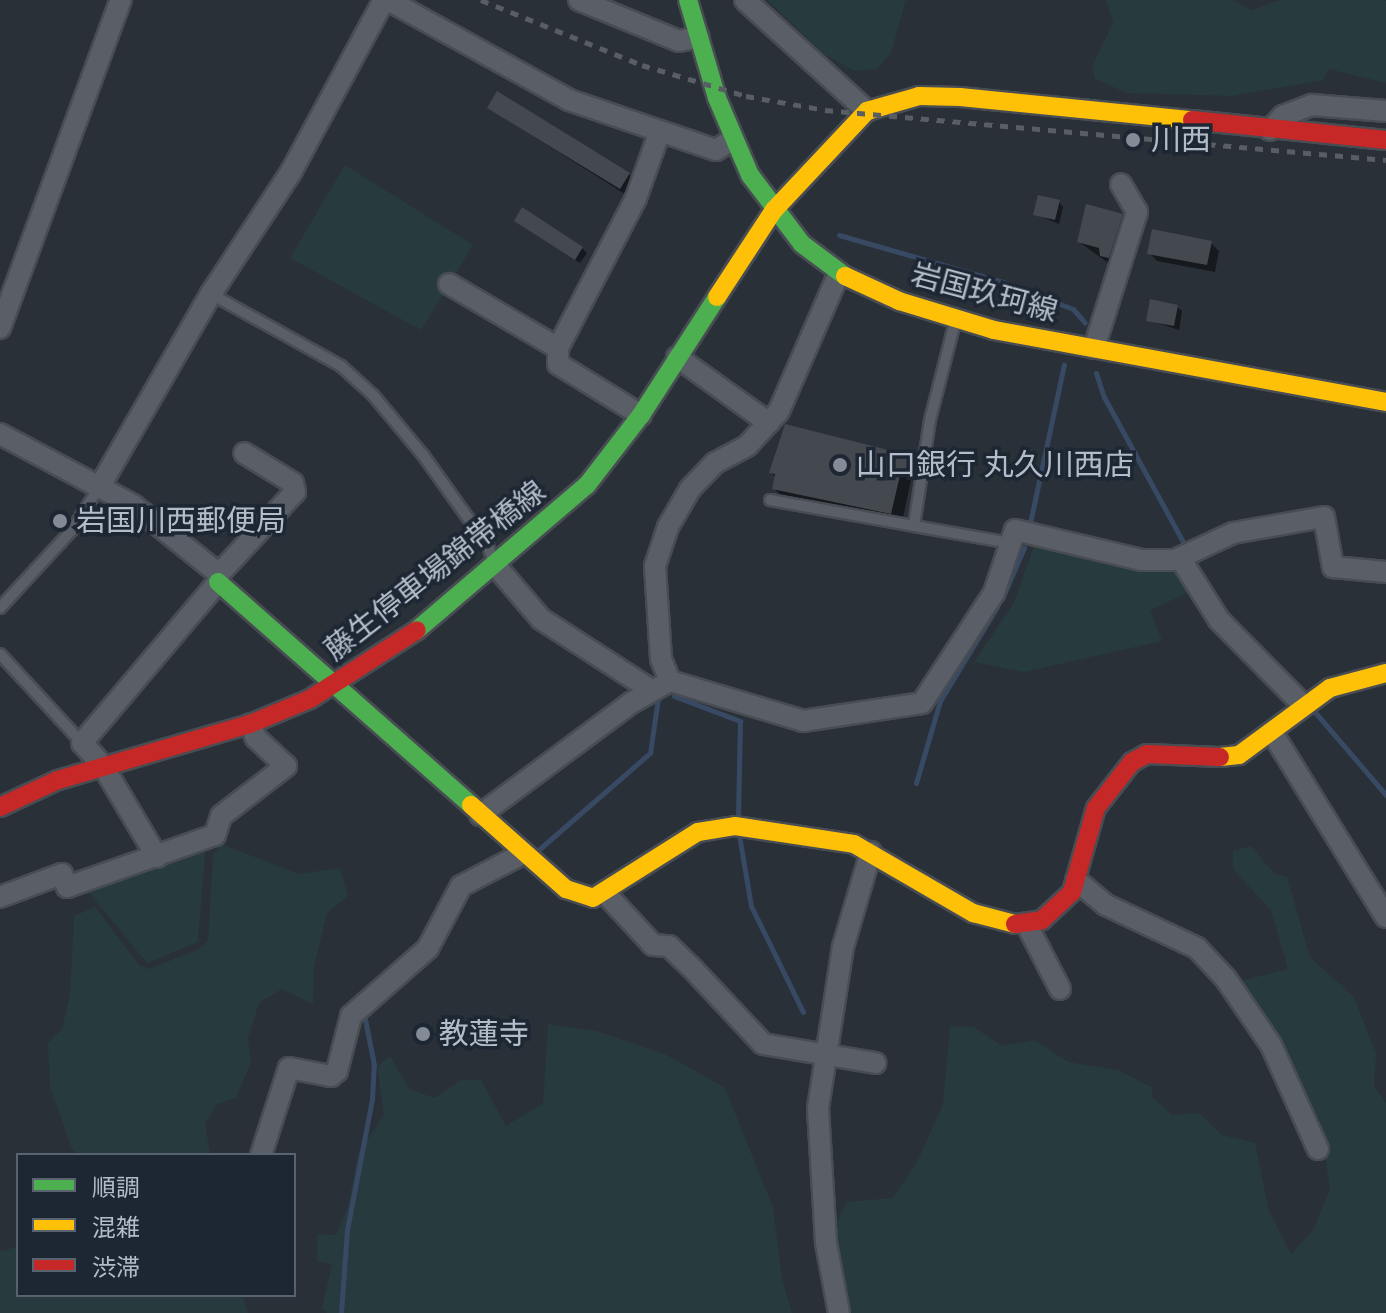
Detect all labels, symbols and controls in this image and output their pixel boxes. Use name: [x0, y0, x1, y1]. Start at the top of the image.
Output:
place label: 川西: [1151, 122, 1211, 158]
marker: 川西: [1122, 129, 1144, 151]
street label: 岩国玖珂線: [907, 256, 1061, 330]
place label: 山口銀行 丸久川西店: [856, 447, 1134, 483]
marker: 山口銀行 丸久川西店: [831, 456, 849, 474]
street label: 藤生停車場錦帯橋線: [318, 474, 552, 668]
place label: 岩国川西郵便局: [76, 503, 286, 539]
marker: 岩国川西郵便局: [51, 512, 69, 530]
place label: 教蓮寺: [439, 1016, 529, 1052]
marker: 教蓮寺: [414, 1025, 432, 1043]
legend: [16, 1153, 296, 1297]
text: 順調: [92, 1172, 140, 1203]
text: 混雑: [92, 1212, 140, 1243]
text: 渋滞: [92, 1252, 140, 1283]

